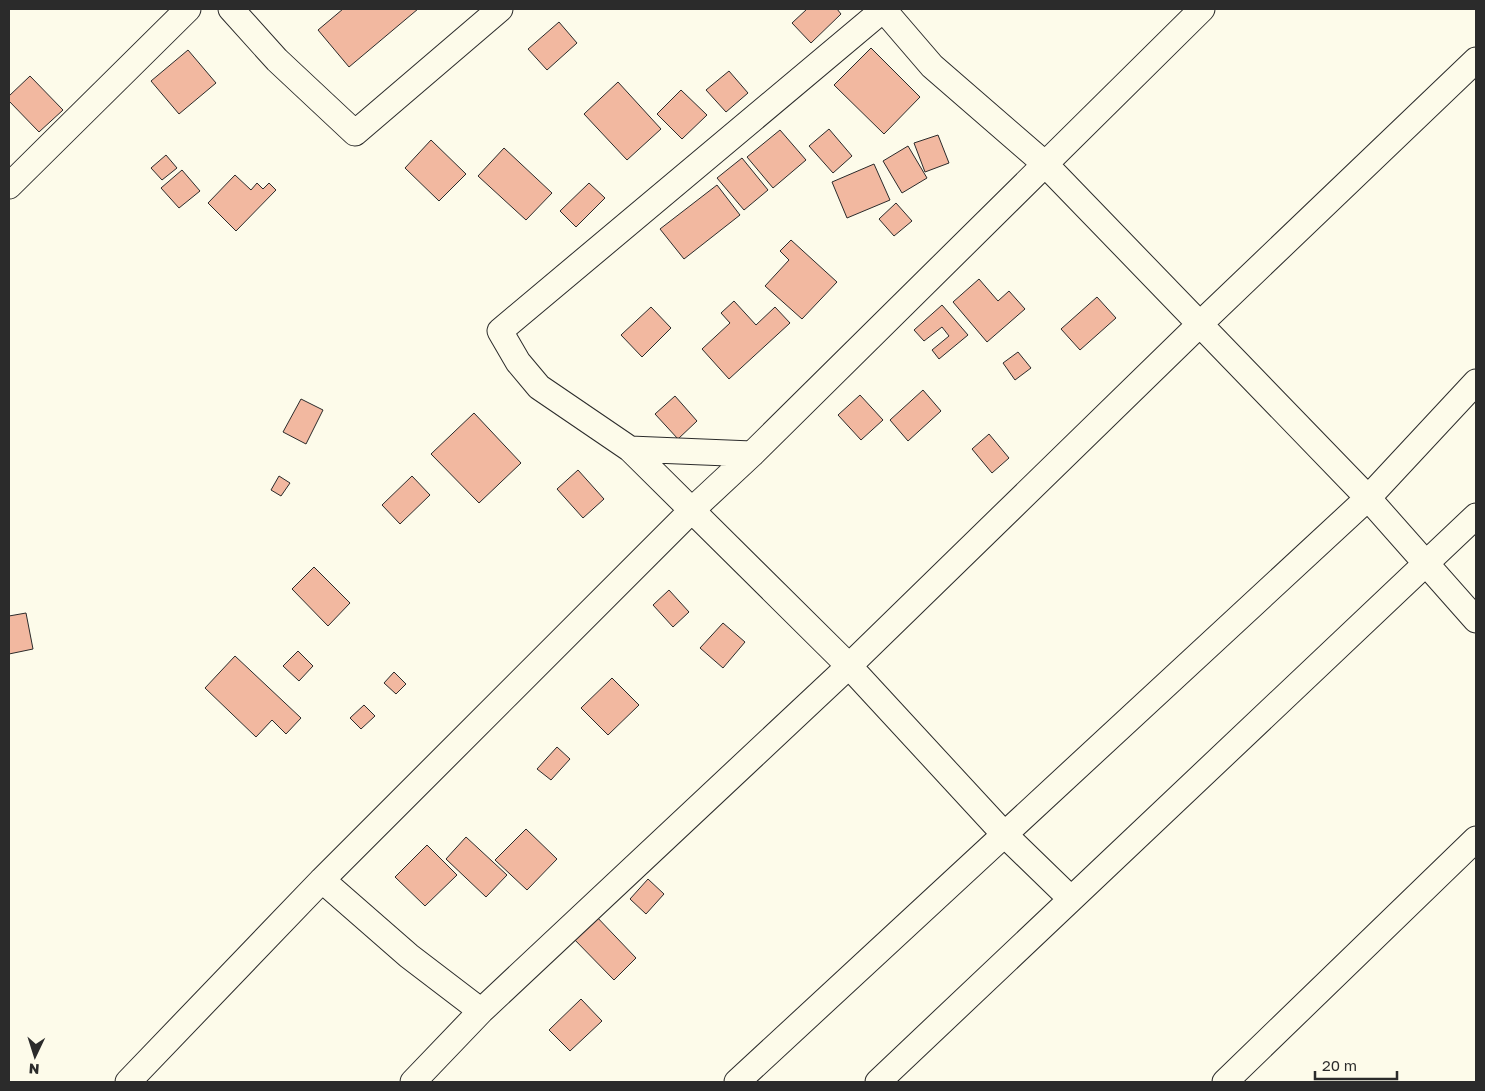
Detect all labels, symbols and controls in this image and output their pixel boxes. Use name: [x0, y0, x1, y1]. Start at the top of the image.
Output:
north arrow: [10, 1031, 60, 1081]
scale bar: [1315, 1048, 1398, 1080]
text: 20 m: [1322, 1056, 1357, 1074]
text: N: [28, 1061, 40, 1078]

